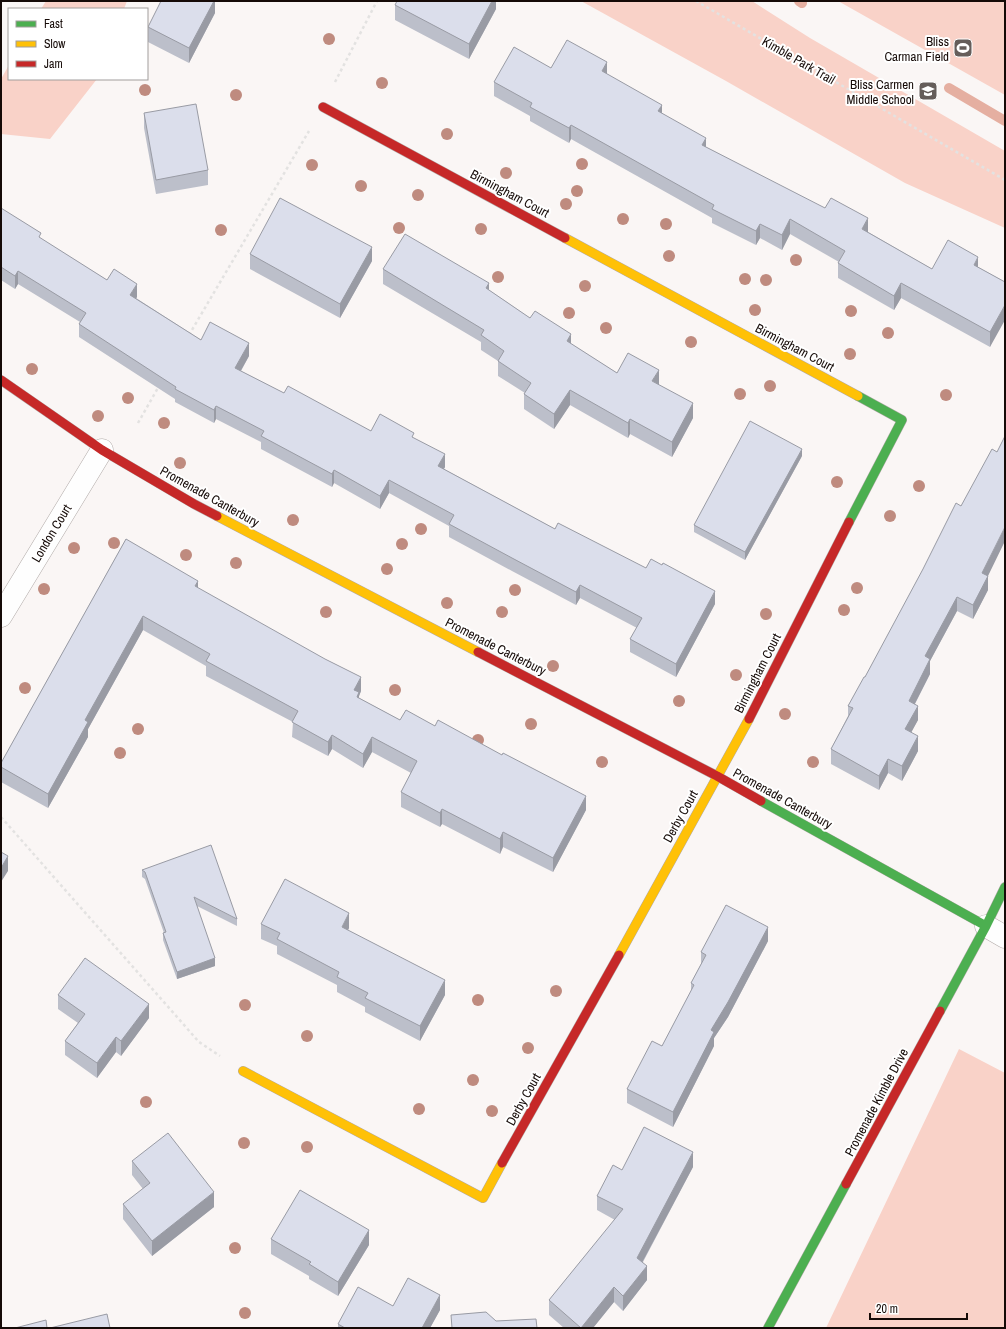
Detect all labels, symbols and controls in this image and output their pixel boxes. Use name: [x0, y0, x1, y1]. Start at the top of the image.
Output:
legend: [8, 8, 148, 80]
text: Fast: [44, 16, 63, 32]
street label: Kimble Park Trail: [759, 33, 838, 88]
place label: Bliss Carman Field: [884, 33, 949, 65]
text: Slow: [44, 36, 66, 52]
sports icon: Bliss Carman Field: [952, 37, 974, 59]
text: Jam: [44, 56, 63, 72]
place label: Bliss Carmen Middle School: [846, 76, 914, 108]
school or university icon: Bliss Carmen Middle School: [917, 80, 939, 102]
street label: Birmingham Court: [467, 165, 552, 221]
street label: Birmingham Court: [752, 319, 837, 375]
street label: Promenade Canterbury: [157, 462, 263, 531]
street label: London Court: [28, 501, 75, 565]
street label: Promenade Canterbury: [443, 614, 550, 679]
street label: Birmingham Court: [730, 631, 785, 716]
street label: Promenade Canterbury: [730, 764, 836, 833]
street label: Derby Court: [659, 787, 702, 845]
street label: Promenade Kimble Drive: [841, 1045, 912, 1159]
street label: Derby Court: [502, 1070, 545, 1128]
scale bar: [870, 1295, 967, 1321]
text: 20 m: [876, 1301, 898, 1317]

